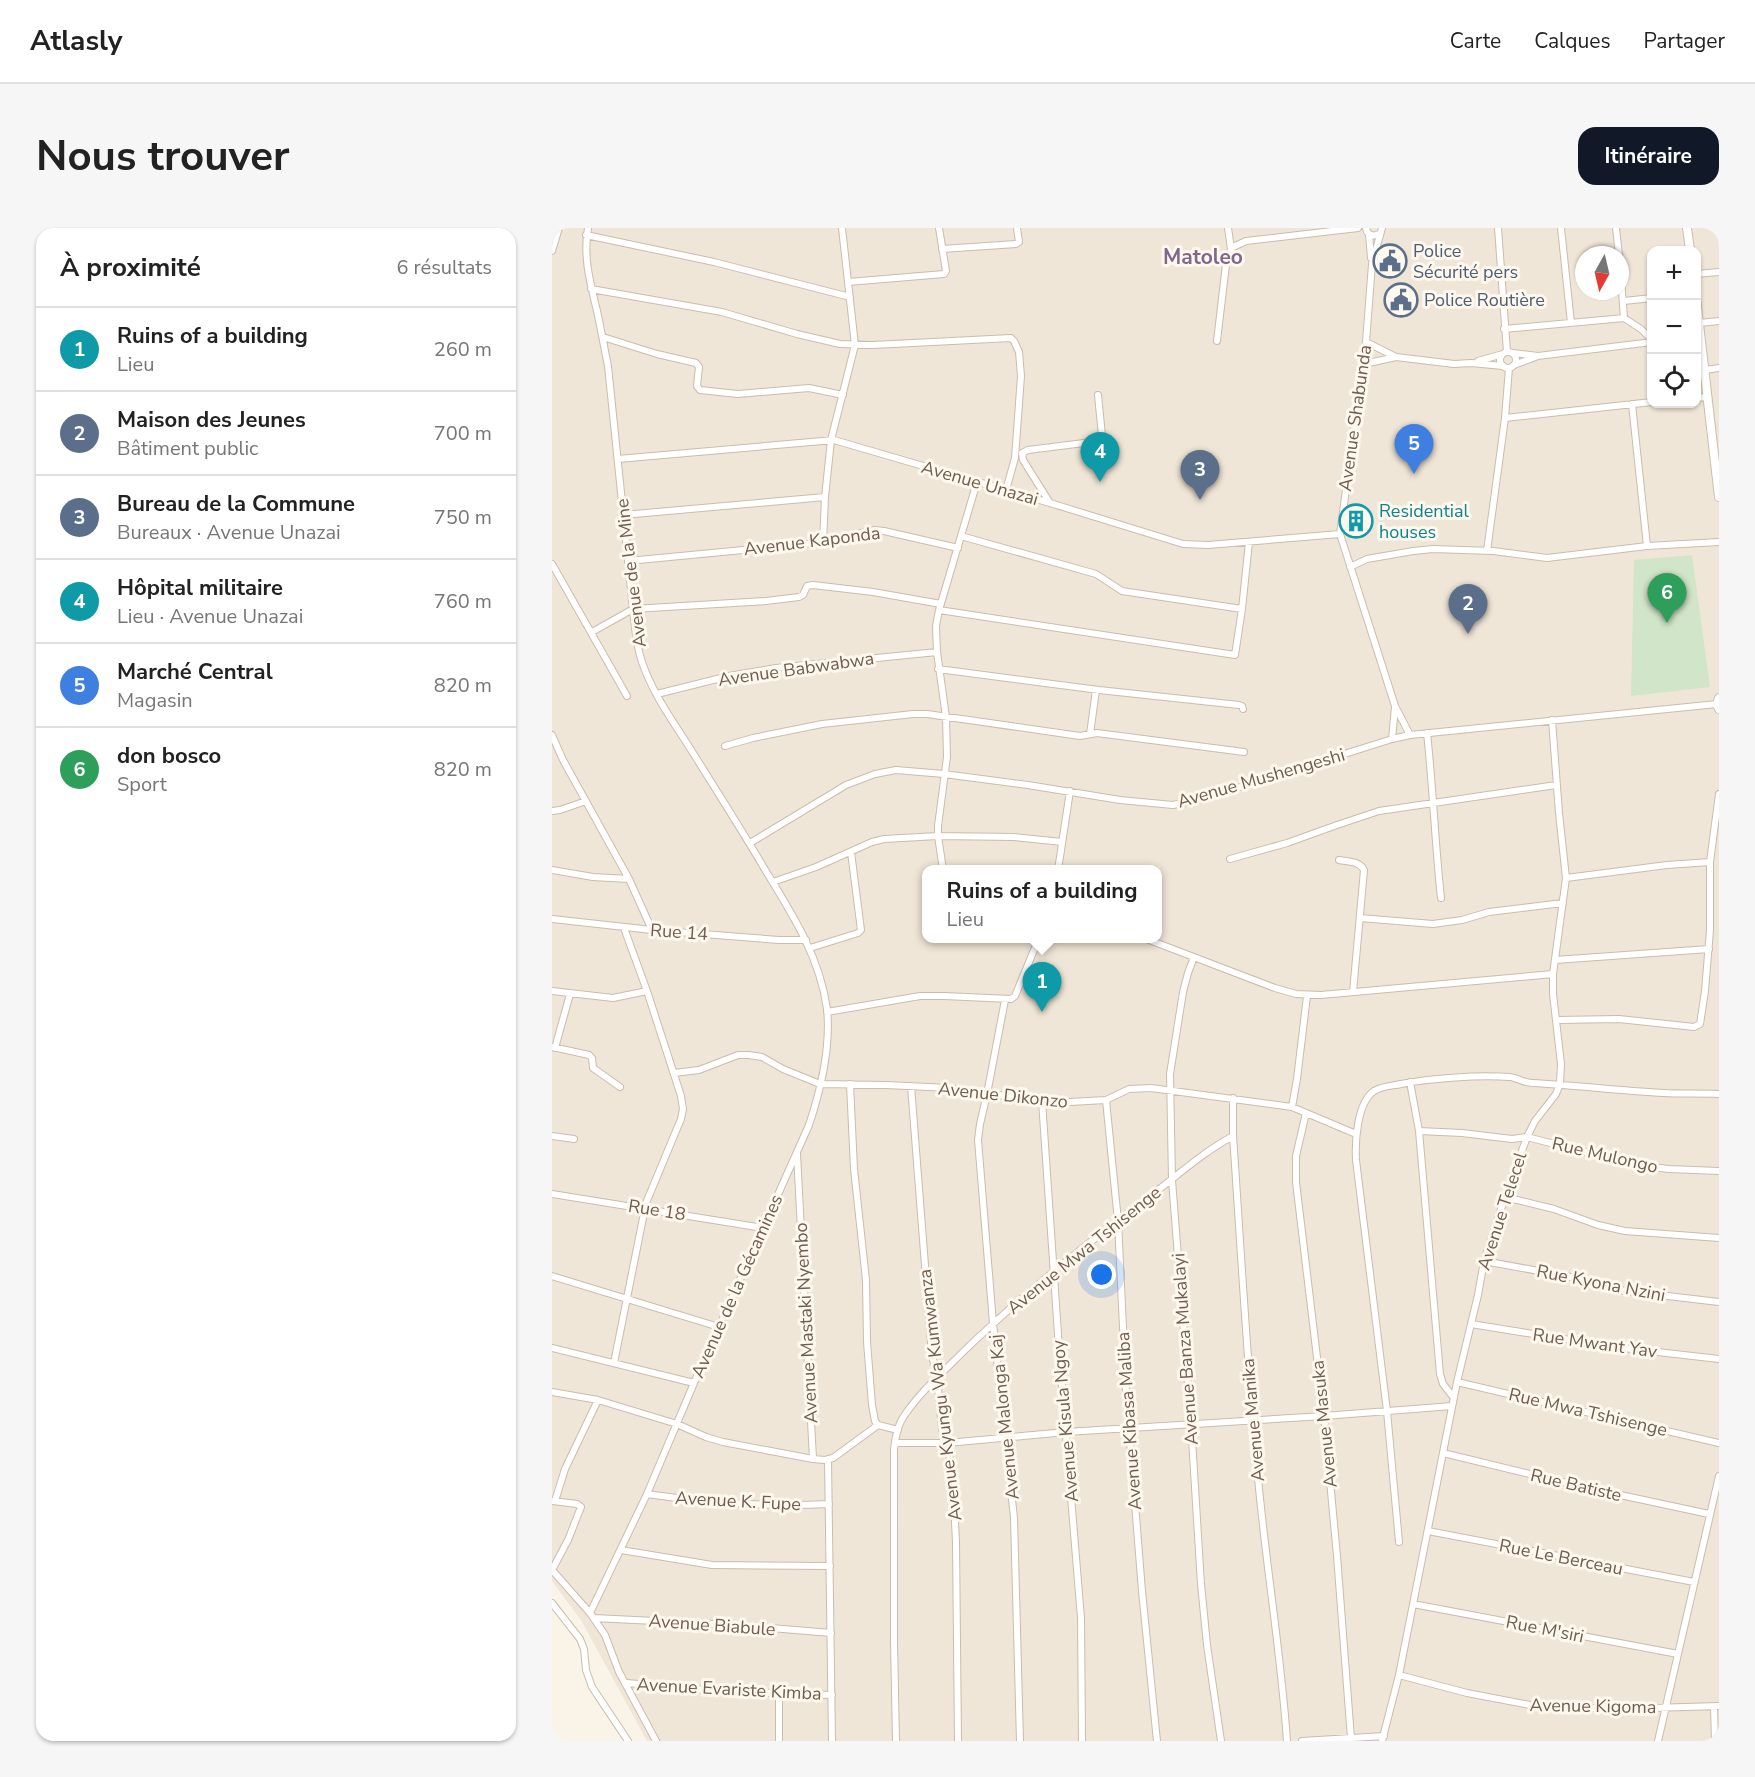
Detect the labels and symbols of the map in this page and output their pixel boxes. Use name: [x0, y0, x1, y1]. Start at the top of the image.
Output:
place label: Police Sécurité pers: [1413, 239, 1518, 284]
district label: Matoleo: [1163, 243, 1243, 271]
public building icon: Police Sécurité pers: [1372, 243, 1408, 279]
north arrow: [1575, 246, 1629, 300]
public building icon: Police Routière: [1383, 282, 1419, 318]
place label: Police Routière: [1424, 288, 1545, 312]
street label: Avenue Shabunda: [1333, 343, 1377, 493]
pin: 5: [1394, 424, 1434, 474]
pin: 4: [1080, 432, 1120, 482]
pin: 3: [1180, 450, 1220, 500]
street label: Avenue Unazai: [919, 455, 1041, 511]
street label: Avenue de la Mine: [610, 497, 652, 649]
place label: Residential houses: [1379, 499, 1470, 544]
building icon: Residential houses: [1338, 503, 1374, 539]
street label: Avenue Kaponda: [742, 521, 882, 561]
pin: 6: [1648, 574, 1686, 623]
pin: 2: [1448, 584, 1488, 634]
street label: Avenue Babwabwa: [716, 646, 876, 692]
street label: Avenue Mushengeshi: [1174, 743, 1348, 813]
street label: Rue 14: [649, 918, 709, 946]
pin: 1: [1022, 962, 1062, 1012]
street label: Avenue Dikonzo: [937, 1076, 1069, 1114]
street label: Rue Mulongo: [1550, 1131, 1660, 1179]
street label: Avenue Telecel: [1472, 1148, 1533, 1273]
street label: Avenue Mwa Tshisenge: [1002, 1180, 1166, 1320]
street label: Avenue de la Gécamines: [686, 1190, 788, 1382]
street label: Rue 18: [627, 1194, 687, 1226]
street label: Avenue Mastaki Nyembo: [789, 1222, 823, 1424]
street label: Avenue Banza Mukalayi: [1166, 1252, 1204, 1446]
street label: Rue Kyona Nzini: [1534, 1259, 1668, 1307]
your location: [1087, 1260, 1116, 1289]
street label: Avenue Kyungu Wa Kumwanza: [913, 1268, 967, 1522]
street label: Rue Mwant Yav: [1531, 1322, 1660, 1364]
street label: Avenue Kibasa Maliba: [1111, 1331, 1147, 1511]
street label: Avenue Malonga Kaj: [983, 1333, 1025, 1501]
street label: Avenue Kisula Ngoy: [1046, 1338, 1084, 1503]
street label: Avenue Manika: [1236, 1357, 1270, 1483]
street label: Avenue Masuka: [1305, 1359, 1343, 1489]
street label: Rue Mwa Tshisenge: [1506, 1382, 1670, 1442]
street label: Rue Batiste: [1528, 1463, 1624, 1507]
street label: Avenue K. Fupe: [674, 1486, 802, 1516]
street label: Rue Le Berceau: [1497, 1533, 1625, 1581]
street label: Avenue Biabule: [648, 1609, 776, 1641]
street label: Rue M'siri: [1504, 1610, 1586, 1648]
street label: Avenue Evariste Kimba: [636, 1672, 822, 1706]
street label: Avenue Kigoma: [1529, 1693, 1657, 1719]

